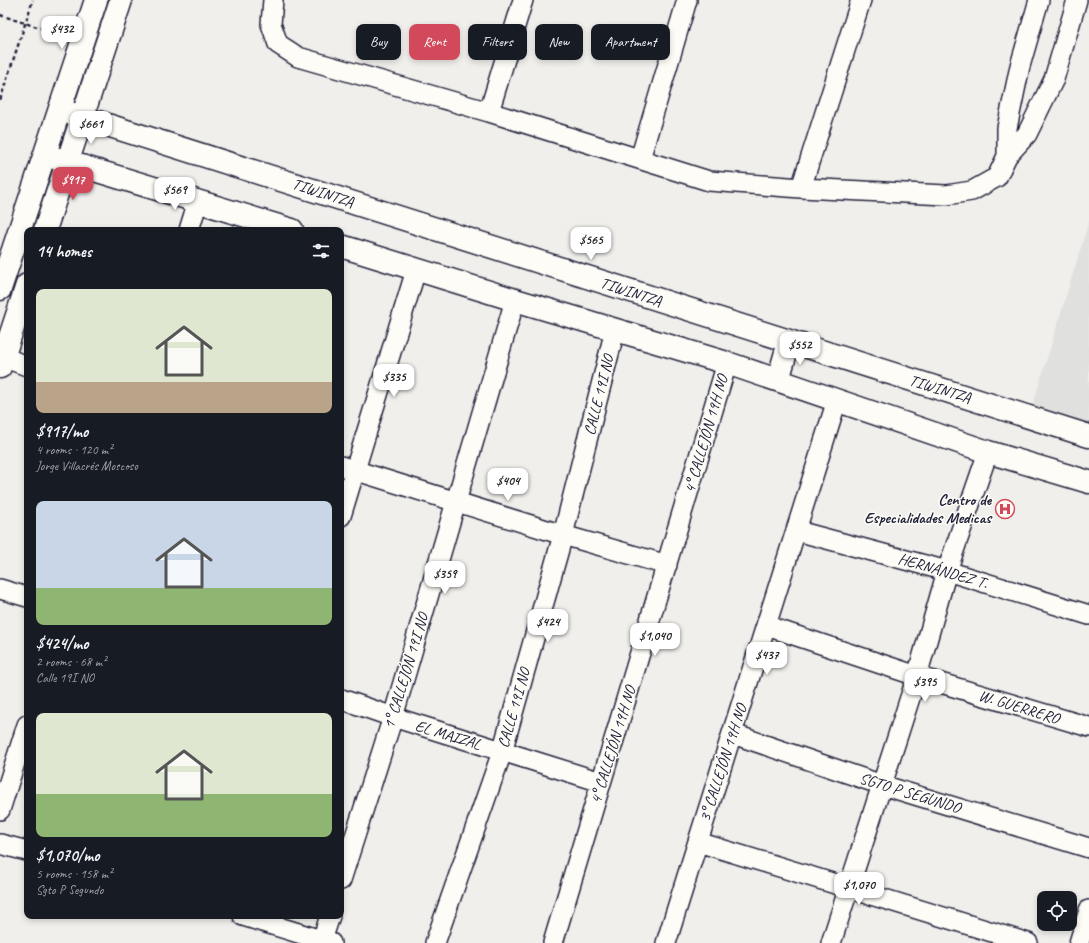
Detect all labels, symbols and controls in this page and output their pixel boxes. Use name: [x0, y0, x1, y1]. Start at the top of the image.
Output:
pin: $432: [38, 16, 86, 50]
text: $432: [50, 21, 74, 37]
chip: Buy: [356, 24, 401, 60]
chip: Rent: [409, 24, 460, 60]
chip: Filters: [468, 24, 527, 60]
chip: New: [535, 24, 583, 60]
chip: Apartment: [591, 24, 670, 60]
pin: $661: [67, 111, 115, 145]
text: $661: [79, 116, 103, 132]
pin: $917: [49, 167, 97, 201]
text: $917: [61, 172, 85, 188]
street label: TIWINTZA: [290, 174, 357, 213]
pin: $569: [151, 177, 199, 211]
text: $569: [163, 182, 187, 198]
pin: $565: [567, 227, 615, 261]
text: $565: [579, 232, 603, 248]
icon: filters: [310, 240, 332, 262]
text: 14 homes: [36, 241, 92, 262]
street label: TIWINTZA: [598, 273, 665, 312]
icon: home: [148, 315, 220, 387]
pin: $552: [776, 332, 824, 366]
text: $552: [789, 337, 811, 353]
street label: CALLE 19I NO: [579, 351, 619, 437]
pin: $335: [370, 364, 418, 398]
text: $335: [382, 369, 406, 385]
street label: TIWINTZA: [907, 370, 974, 408]
street label: 4° CALLEJÓN 19H NO: [680, 371, 733, 495]
text: $917/mo: [36, 421, 88, 442]
text: 4 rooms · 120 m²: [36, 442, 112, 458]
text: Jorge Villacrés Moscoso: [36, 458, 138, 474]
pin: $404: [484, 468, 532, 502]
text: $404: [496, 473, 520, 489]
place label: Centro de Especialidades Medicas: [864, 490, 993, 528]
hospital icon: Centro de Especialidades Medicas: [994, 498, 1016, 520]
icon: home: [148, 527, 220, 599]
street label: HERNÁNDEZ T.: [896, 549, 991, 594]
pin: $359: [421, 561, 469, 595]
text: $359: [433, 566, 457, 582]
street label: 1° CALLEJÓN 19I NO: [379, 609, 434, 731]
pin: $424: [524, 609, 572, 643]
text: $424: [536, 614, 560, 630]
pin: $1,040: [622, 623, 688, 657]
text: $1,040: [639, 628, 671, 644]
text: $424/mo: [36, 633, 88, 654]
pin: $437: [743, 642, 791, 676]
text: $437: [755, 647, 779, 663]
text: 2 rooms · 68 m²: [36, 654, 106, 670]
street label: CALLE 19I NO: [493, 664, 535, 750]
pin: $395: [901, 669, 949, 703]
text: Calle 19I NO: [36, 670, 94, 686]
text: $395: [913, 674, 937, 690]
street label: 4° CALLEJÓN 19H NO: [586, 682, 641, 806]
street label: W. GUERRERO: [976, 685, 1064, 729]
street label: 3° CALLEJÓN 19H NO: [695, 700, 752, 824]
street label: EL MAIZAL: [413, 716, 484, 755]
icon: home: [148, 739, 220, 811]
street label: SGTO P SEGUNDO: [857, 768, 965, 818]
text: $1,070/mo: [36, 845, 99, 866]
text: 5 rooms · 158 m²: [36, 866, 112, 882]
pin: $1,070: [826, 872, 892, 906]
text: $1,070: [843, 877, 875, 893]
text: Sgto P Segundo: [36, 882, 103, 898]
map controls: [1037, 891, 1077, 931]
button: locate: [1037, 891, 1077, 931]

